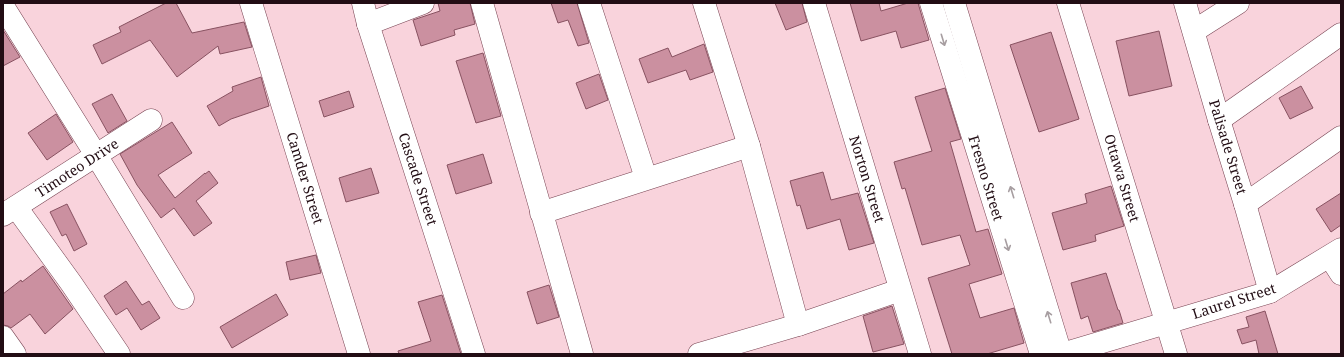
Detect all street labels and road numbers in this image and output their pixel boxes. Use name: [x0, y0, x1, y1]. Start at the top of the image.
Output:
street label: Palisade Street: [1205, 97, 1252, 197]
street label: Camder Street: [282, 130, 328, 226]
street label: Cascade Street: [395, 130, 442, 228]
street label: Ottawa Street: [1100, 132, 1145, 224]
street label: Norton Street: [845, 133, 890, 225]
street label: Fresno Street: [964, 133, 1009, 223]
street label: Timoteo Drive: [32, 134, 122, 202]
street label: Laurel Street: [1190, 278, 1278, 323]

